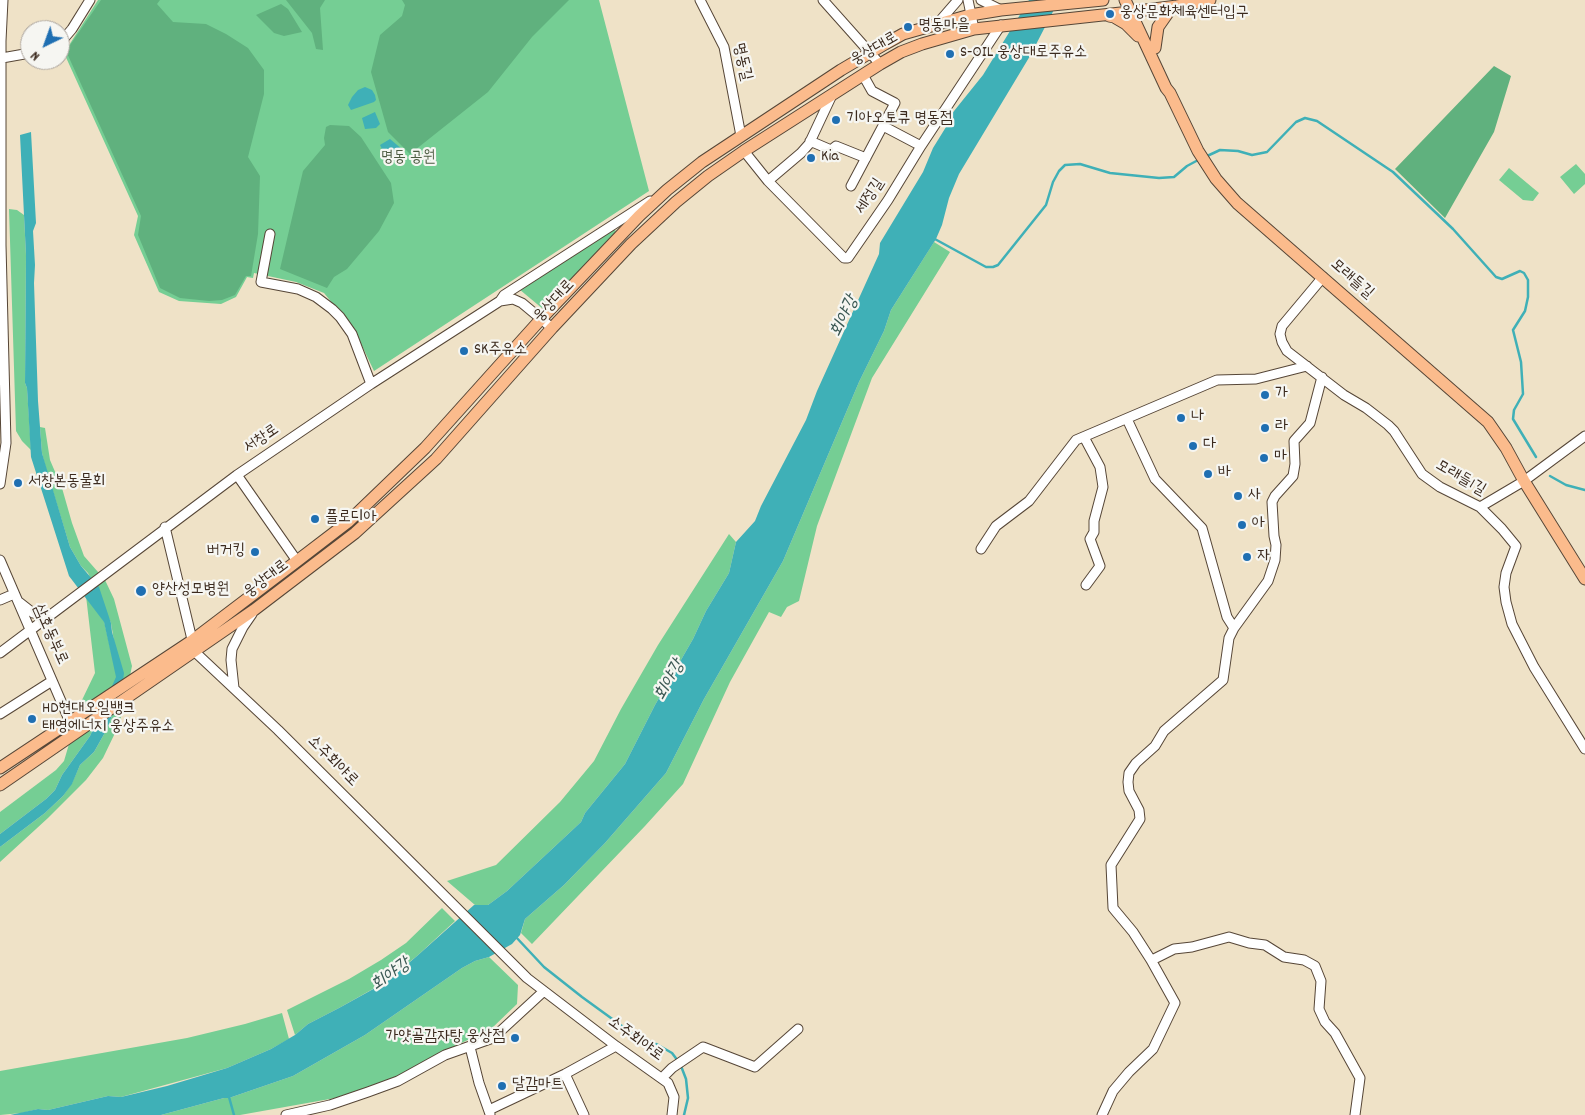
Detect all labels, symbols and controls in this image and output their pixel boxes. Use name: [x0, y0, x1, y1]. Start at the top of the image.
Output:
place label: 웅상문화체육센터입구: [1120, 4, 1249, 24]
marker: 웅상문화체육센터입구: [1104, 8, 1116, 20]
place label: 명동마을: [918, 17, 970, 37]
north arrow: [20, 20, 70, 70]
marker: 명동마을: [902, 21, 914, 33]
street label: 웅상대로: [848, 29, 902, 71]
street label: 명동길: [727, 41, 755, 83]
place label: S-OIL 웅상대로주유소: [960, 44, 1087, 64]
text: N: [26, 46, 45, 65]
marker: S-OIL 웅상대로주유소: [944, 48, 956, 60]
place label: 기아오토큐 명동점: [846, 110, 953, 130]
marker: 기아오토큐 명동점: [830, 114, 842, 126]
place label: Kia: [821, 148, 839, 168]
park label: 명동 공원: [380, 149, 436, 169]
marker: Kia: [805, 152, 817, 164]
street label: 세정길: [852, 176, 890, 218]
street label: 모래들길: [1325, 256, 1377, 304]
street label: 웅상대로: [530, 277, 580, 327]
water label: 회야강: [827, 293, 865, 341]
place label: SK주유소: [474, 341, 527, 361]
marker: SK주유소: [458, 345, 470, 357]
place label: 가: [1275, 385, 1288, 405]
marker: 가: [1259, 389, 1271, 401]
place label: 나: [1191, 408, 1204, 428]
marker: 나: [1175, 412, 1187, 424]
place label: 라: [1275, 418, 1288, 438]
street label: 서창로: [241, 421, 283, 459]
marker: 라: [1259, 422, 1271, 434]
place label: 다: [1203, 436, 1216, 456]
marker: 다: [1187, 440, 1199, 452]
place label: 마: [1274, 448, 1287, 468]
marker: 마: [1258, 452, 1270, 464]
street label: 모래들1길: [1431, 457, 1489, 501]
place label: 바: [1218, 464, 1231, 484]
marker: 바: [1202, 468, 1214, 480]
place label: 서창본동물회: [28, 473, 105, 493]
marker: 서창본동물회: [12, 477, 24, 489]
place label: 사: [1248, 486, 1261, 506]
marker: 사: [1232, 490, 1244, 502]
place label: 플로디아: [325, 509, 376, 529]
marker: 플로디아: [309, 513, 321, 525]
place label: 아: [1252, 515, 1265, 535]
marker: 아: [1236, 519, 1248, 531]
place label: 버거킹: [206, 542, 245, 562]
marker: 버거킹: [249, 546, 261, 558]
place label: 자: [1257, 547, 1270, 567]
marker: 자: [1241, 551, 1253, 563]
street label: 웅상대로: [241, 557, 293, 603]
place label: 양산성모병원: [152, 581, 229, 601]
marker: 양산성모병원: [134, 584, 148, 598]
street label: 삼호동부로: [27, 602, 71, 668]
water label: 회야강: [651, 657, 691, 705]
place label: HD현대오일뱅크 태영에너지 웅상주유소: [42, 700, 174, 738]
marker: HD현대오일뱅크 태영에너지 웅상주유소: [26, 713, 38, 725]
street label: 소주회야로: [302, 732, 362, 792]
water label: 회야강: [368, 954, 416, 998]
street label: 소주회야로: [603, 1013, 667, 1067]
place label: 가얏골감자탕 웅상점: [385, 1028, 505, 1048]
marker: 가얏골감자탕 웅상점: [509, 1032, 521, 1044]
place label: 달감마트: [512, 1076, 564, 1096]
marker: 달감마트: [496, 1080, 508, 1092]

